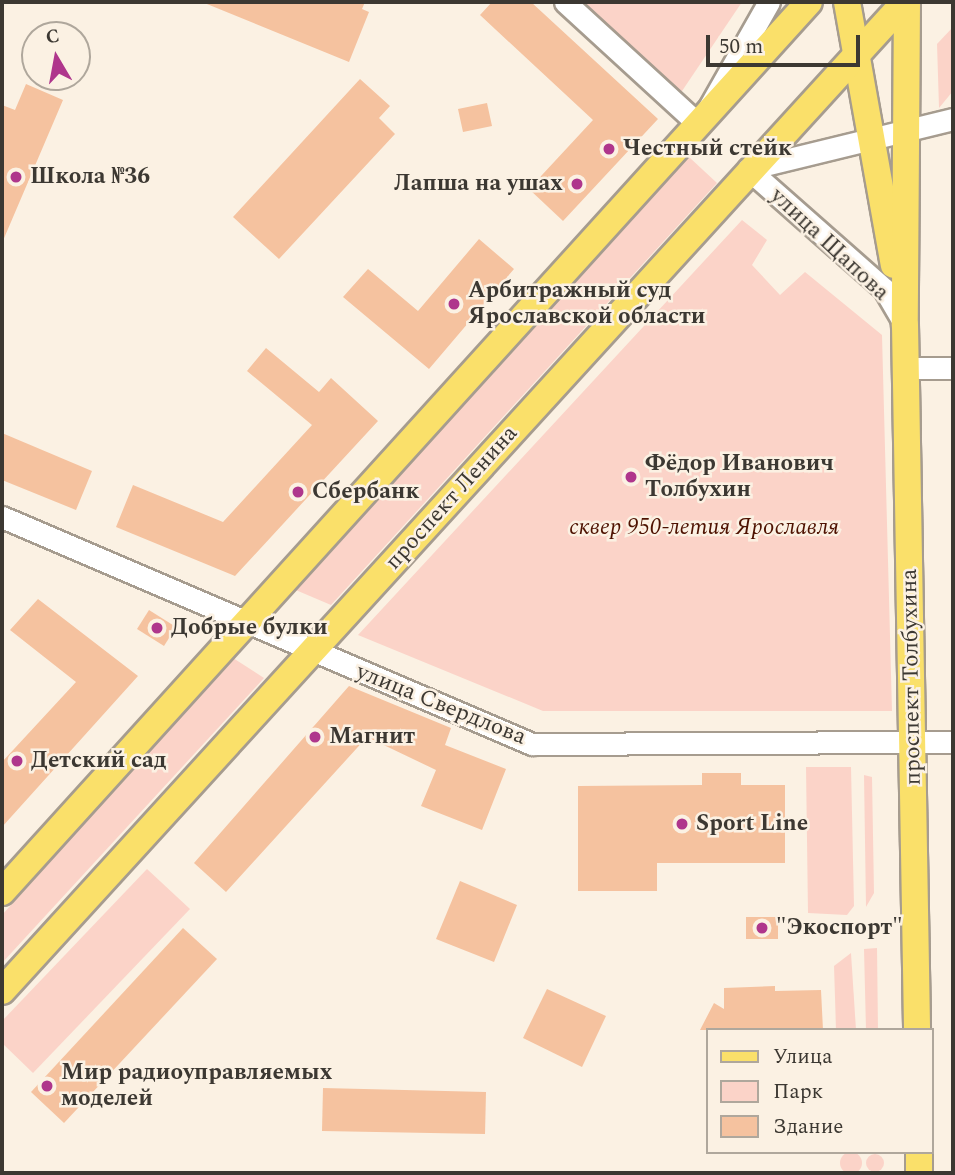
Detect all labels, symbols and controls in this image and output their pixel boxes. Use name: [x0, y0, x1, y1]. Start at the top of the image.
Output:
north arrow: [21, 21, 91, 91]
text: С: [43, 21, 62, 52]
scale bar: [710, 21, 864, 65]
text: 50 m: [719, 31, 763, 63]
place label: Честный стейк: [623, 135, 792, 163]
marker: Честный стейк: [601, 141, 617, 157]
place label: Школа №36: [30, 163, 150, 191]
marker: Школа №36: [8, 169, 24, 185]
place label: Лапша на ушах: [394, 170, 563, 198]
marker: Лапша на ушах: [569, 176, 585, 192]
street label: улица Щапова: [764, 183, 894, 307]
place label: Арбитражный суд Ярославской области: [468, 277, 706, 331]
marker: Арбитражный суд Ярославской области: [446, 296, 462, 312]
street label: проспект Ленина: [380, 420, 524, 576]
place label: Фёдор Иванович Толбухин: [645, 450, 834, 504]
marker: Фёдор Иванович Толбухин: [623, 469, 639, 485]
place label: Сбербанк: [312, 478, 419, 506]
marker: Сбербанк: [290, 484, 306, 500]
park label: сквер 950-летия Ярославля: [569, 514, 839, 542]
street label: проспект Толбухина: [896, 568, 928, 786]
place label: Добрые булки: [171, 614, 328, 642]
marker: Добрые булки: [149, 620, 165, 636]
street label: улица Свердлова: [352, 658, 530, 752]
place label: Магнит: [329, 723, 415, 751]
marker: Магнит: [307, 729, 323, 745]
place label: Детский сад: [31, 747, 166, 775]
marker: Детский сад: [9, 753, 25, 769]
place label: Sport Line: [696, 810, 808, 838]
marker: Sport Line: [674, 816, 690, 832]
place label: "Экоспорт": [776, 914, 903, 942]
marker: "Экоспорт": [754, 920, 770, 936]
legend: [706, 1028, 934, 1154]
text: Улица: [773, 1041, 832, 1073]
place label: Мир радиоуправляемых моделей: [61, 1059, 332, 1113]
text: Парк: [773, 1076, 823, 1108]
marker: Мир радиоуправляемых моделей: [39, 1078, 55, 1094]
text: Здание: [773, 1111, 843, 1143]

